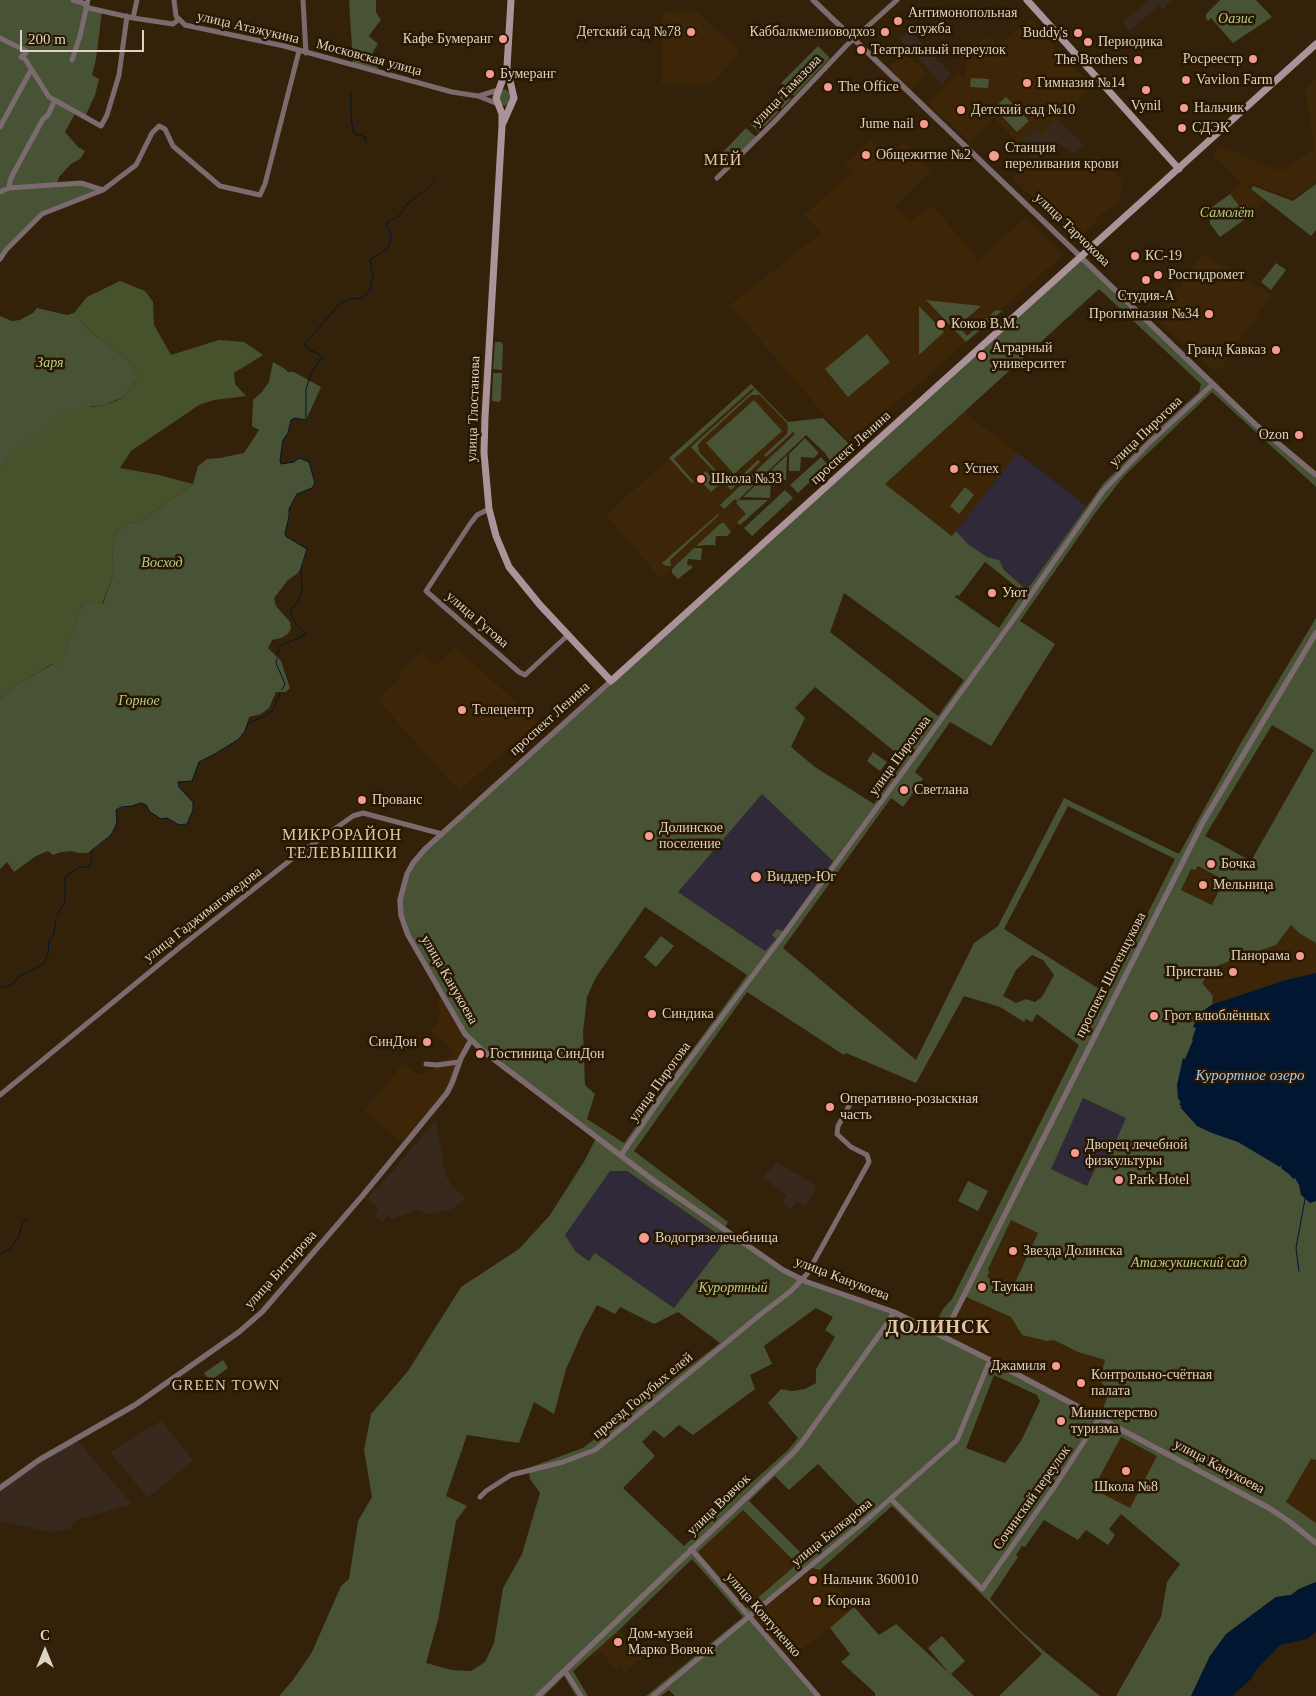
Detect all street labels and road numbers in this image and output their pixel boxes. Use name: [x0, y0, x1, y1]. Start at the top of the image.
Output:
street label: улица Атажукина: [195, 8, 301, 48]
street label: Московская улица: [314, 36, 424, 80]
street label: улица Тамазова: [749, 52, 825, 130]
street label: улица Тарчокова: [1031, 190, 1113, 270]
street label: улица Тлостанова: [464, 356, 484, 462]
street label: улица Пирогова: [1106, 393, 1186, 471]
street label: проспект Ленина: [807, 408, 895, 488]
street label: улица Гугова: [442, 588, 512, 652]
street label: проспект Ленина: [506, 679, 594, 759]
street label: улица Пирогова: [865, 713, 935, 799]
street label: улица Гаджимагомедова: [141, 864, 265, 966]
street label: проспект Шогенцукова: [1072, 909, 1150, 1041]
street label: улица Канукоева: [417, 932, 481, 1028]
street label: улица Пирогова: [625, 1039, 695, 1125]
street label: улица Биттирова: [241, 1227, 321, 1313]
street label: улица Канукоева: [792, 1253, 892, 1305]
street label: проезд Голубых елей: [590, 1349, 696, 1443]
street label: улица Канукоева: [1171, 1436, 1267, 1498]
street label: Сочинский переулок: [990, 1443, 1074, 1553]
street label: улица Вовчок: [684, 1471, 754, 1539]
street label: улица Балкарова: [788, 1495, 876, 1571]
street label: улица Ковтуненко: [721, 1569, 805, 1661]

